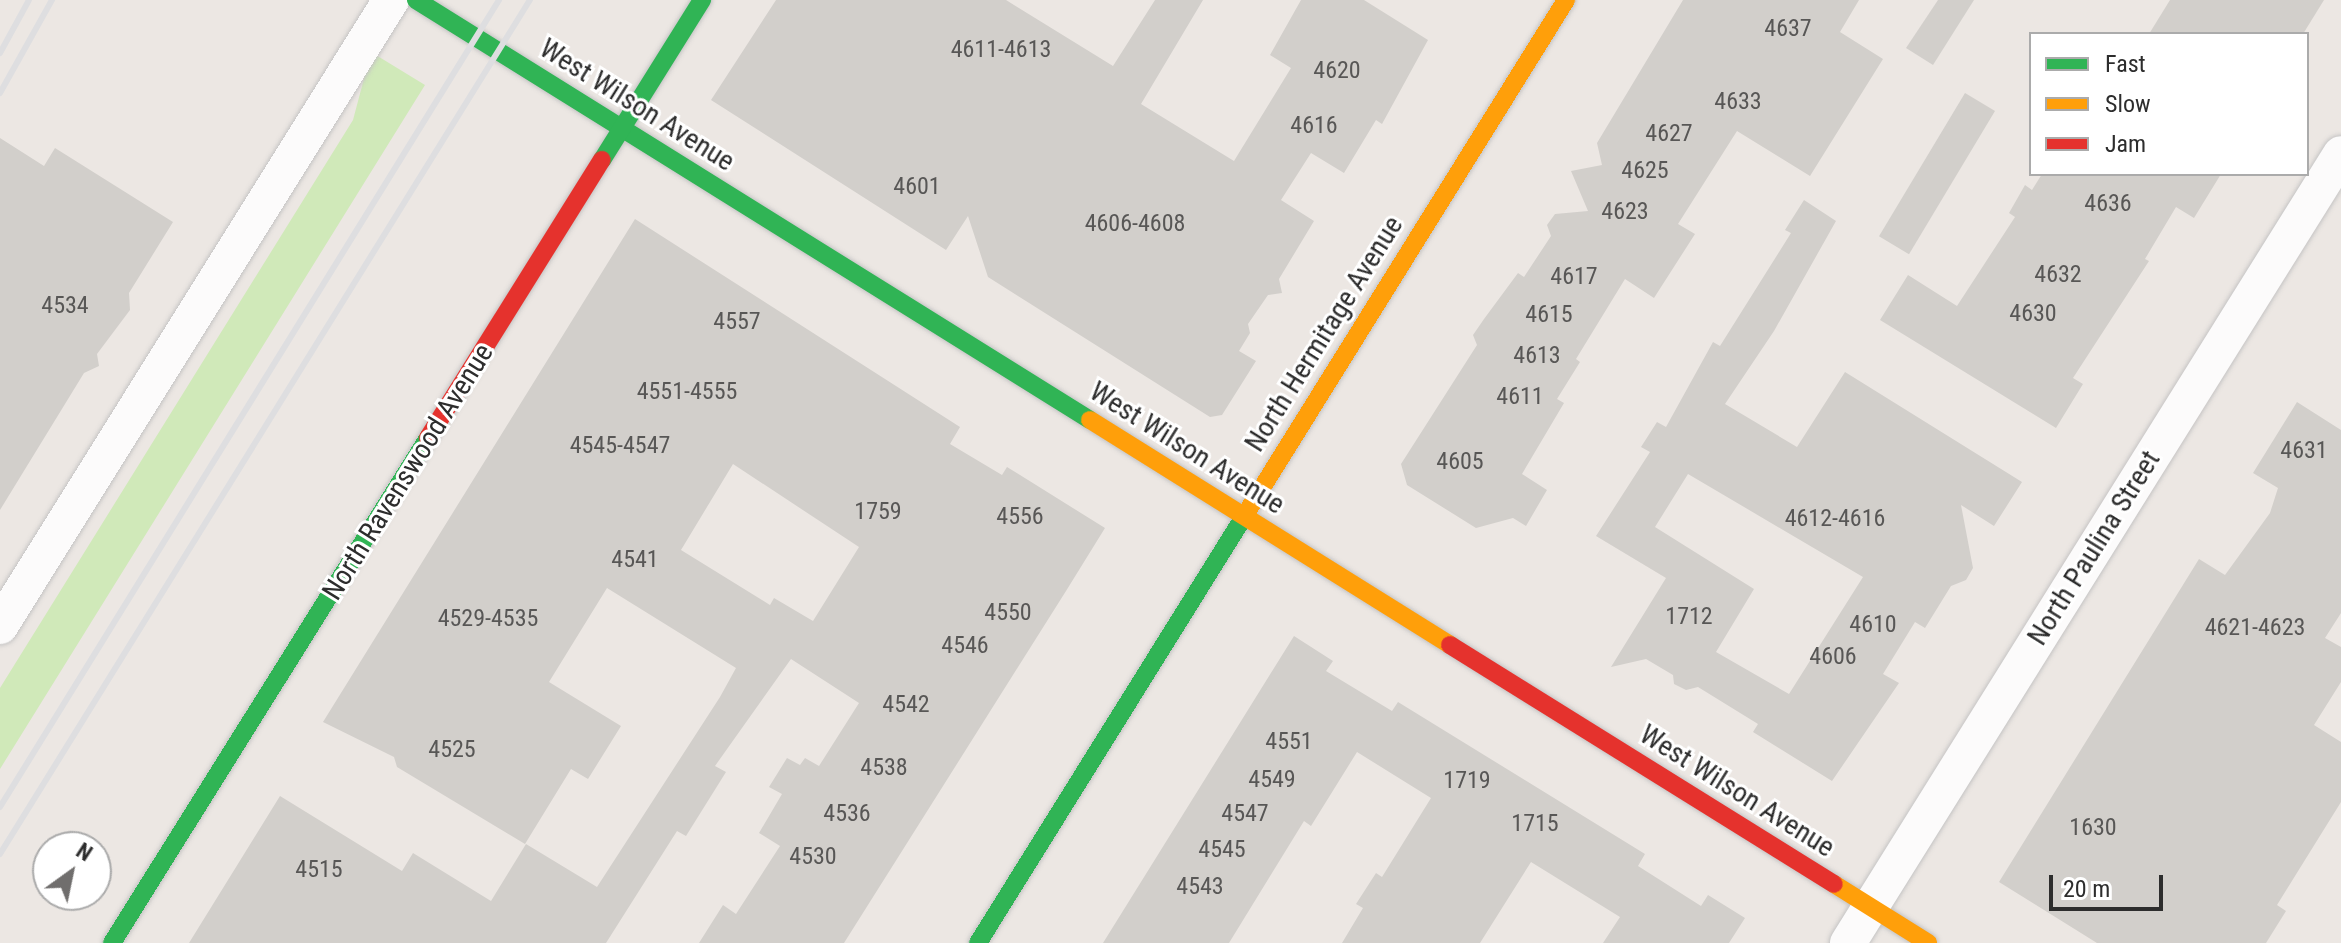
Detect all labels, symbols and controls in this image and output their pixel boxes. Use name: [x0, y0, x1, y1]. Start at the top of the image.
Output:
house number: 4637: [1764, 15, 1812, 43]
street label: West Wilson Avenue: [533, 32, 741, 178]
legend: [2029, 32, 2309, 176]
house number: 4611-4613: [951, 36, 1051, 64]
text: Fast: [2105, 50, 2146, 78]
house number: 4620: [1313, 57, 1361, 85]
house number: 4633: [1714, 88, 1762, 116]
text: Slow: [2105, 90, 2151, 118]
house number: 4616: [1290, 112, 1338, 140]
house number: 4627: [1645, 120, 1693, 148]
text: Jam: [2105, 130, 2146, 158]
house number: 4625: [1621, 157, 1669, 185]
house number: 4601: [893, 173, 941, 201]
house number: 4636: [2084, 190, 2132, 218]
house number: 4623: [1601, 198, 1649, 226]
house number: 4606-4608: [1085, 210, 1185, 238]
street label: North Hermitage Avenue: [1238, 210, 1410, 458]
house number: 4632: [2034, 261, 2082, 289]
house number: 4617: [1550, 263, 1598, 291]
house number: 4534: [41, 292, 89, 320]
house number: 4630: [2009, 300, 2057, 328]
house number: 4615: [1525, 301, 1573, 329]
house number: 4557: [713, 308, 761, 336]
street label: North Ravenswood Avenue: [315, 338, 501, 606]
house number: 4613: [1513, 342, 1561, 370]
street label: West Wilson Avenue: [1083, 375, 1291, 521]
house number: 4551-4555: [637, 378, 737, 406]
house number: 4611: [1496, 383, 1544, 411]
house number: 4545-4547: [570, 432, 670, 460]
house number: 4631: [2280, 437, 2328, 465]
street label: North Paulina Street: [2021, 445, 2167, 651]
house number: 4605: [1436, 448, 1484, 476]
house number: 1759: [854, 498, 902, 526]
house number: 4556: [996, 503, 1044, 531]
house number: 4612-4616: [1785, 505, 1885, 533]
house number: 4541: [611, 546, 659, 574]
house number: 4550: [984, 599, 1032, 627]
house number: 1712: [1665, 603, 1713, 631]
house number: 4529-4535: [438, 605, 538, 633]
house number: 4610: [1849, 611, 1897, 639]
house number: 4621-4623: [2205, 614, 2305, 642]
house number: 4546: [941, 632, 989, 660]
house number: 4606: [1809, 643, 1857, 671]
house number: 4542: [882, 691, 930, 719]
street label: West Wilson Avenue: [1633, 718, 1841, 864]
house number: 4551: [1265, 728, 1313, 756]
house number: 4525: [428, 736, 476, 764]
house number: 4538: [860, 754, 908, 782]
house number: 4549: [1248, 766, 1296, 794]
house number: 1719: [1443, 767, 1491, 795]
house number: 4536: [823, 800, 871, 828]
house number: 4547: [1221, 800, 1269, 828]
house number: 1715: [1511, 810, 1559, 838]
house number: 1630: [2069, 814, 2117, 842]
north arrow: [32, 831, 112, 911]
house number: 4545: [1198, 836, 1246, 864]
text: N: [72, 838, 97, 866]
house number: 4530: [789, 843, 837, 871]
house number: 4515: [295, 856, 343, 884]
scale bar: [2053, 859, 2167, 909]
house number: 4543: [1176, 873, 1224, 901]
text: 20 m: [2063, 875, 2110, 903]

